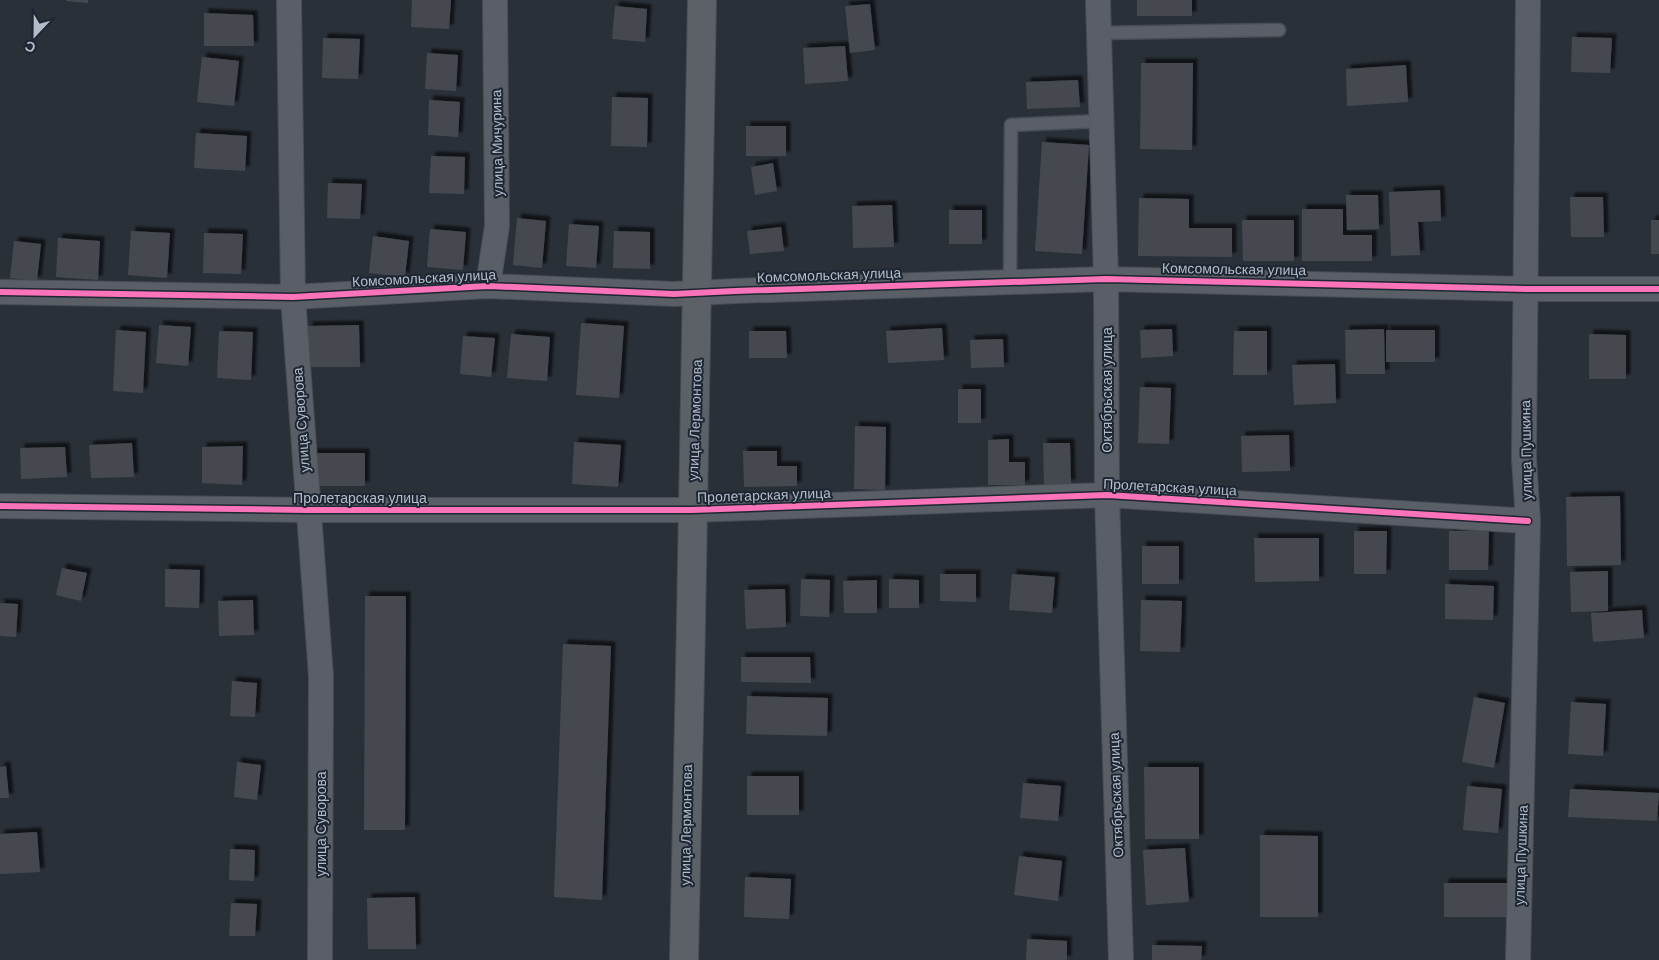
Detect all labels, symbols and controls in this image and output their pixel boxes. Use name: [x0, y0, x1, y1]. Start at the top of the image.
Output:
north arrow: [10, 10, 60, 60]
text: С: [22, 38, 38, 56]
street label: улица Мичурина: [488, 89, 506, 197]
street label: Комсомольская улица: [1162, 260, 1306, 278]
street label: Комсомольская улица: [757, 264, 902, 286]
street label: Комсомольская улица: [352, 266, 497, 290]
street label: Октябрьская улица: [1099, 327, 1115, 453]
street label: улица Лермонтова: [685, 359, 705, 481]
street label: улица Суворова: [289, 367, 313, 473]
street label: улица Пушкина: [1517, 400, 1535, 500]
street label: Пролетарская улица: [1103, 476, 1237, 499]
street label: Пролетарская улица: [697, 485, 831, 505]
street label: Пролетарская улица: [293, 490, 427, 506]
street label: Октябрьская улица: [1106, 732, 1126, 858]
street label: улица Лермонтова: [677, 764, 695, 886]
street label: улица Суворова: [313, 771, 329, 877]
street label: улица Пушкина: [1511, 804, 1531, 905]

